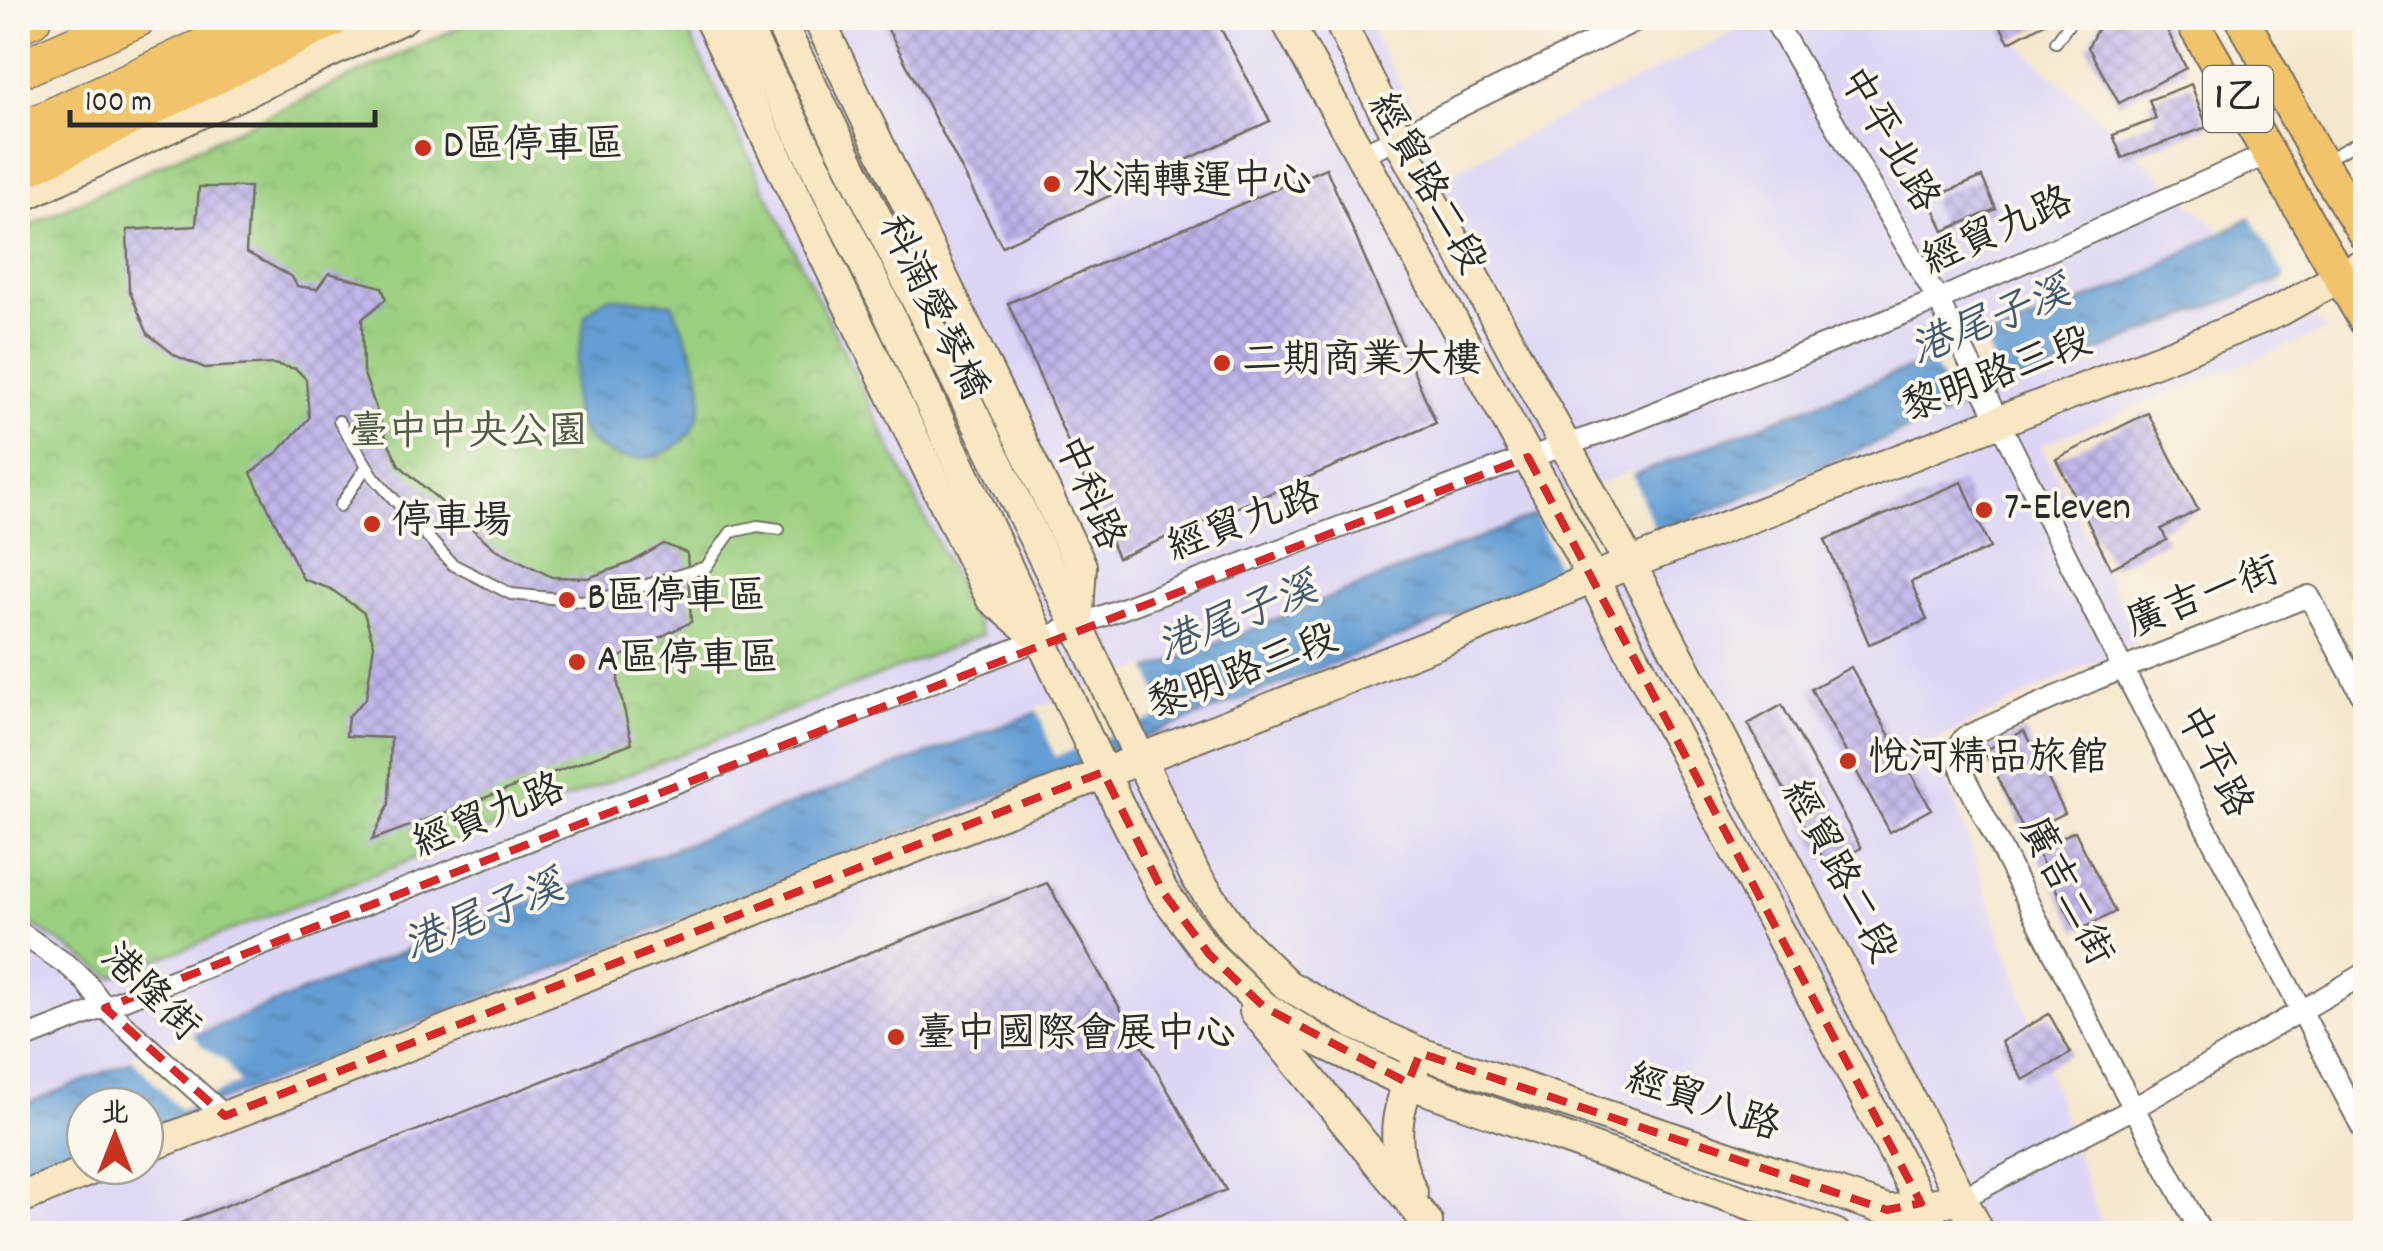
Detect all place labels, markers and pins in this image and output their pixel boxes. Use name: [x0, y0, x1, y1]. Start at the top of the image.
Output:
place label: D區停車區: [443, 120, 624, 177]
marker: D區停車區: [412, 137, 434, 159]
place label: 水湳轉運中心: [1072, 156, 1312, 213]
marker: 水湳轉運中心: [1041, 173, 1063, 195]
place label: 二期商業大樓: [1242, 335, 1482, 392]
marker: 二期商業大樓: [1211, 352, 1233, 374]
place label: 7-Eleven: [2004, 482, 2131, 539]
place label: 停車場: [392, 496, 512, 553]
marker: 7-Eleven: [1973, 499, 1995, 521]
marker: 停車場: [361, 513, 383, 535]
place label: B區停車區: [587, 572, 766, 629]
marker: B區停車區: [556, 589, 578, 611]
place label: A區停車區: [597, 634, 779, 691]
marker: A區停車區: [566, 651, 588, 673]
place label: 悅河精品旅館: [1868, 733, 2108, 790]
marker: 悅河精品旅館: [1837, 750, 1859, 772]
place label: 臺中國際會展中心: [916, 1009, 1236, 1066]
marker: 臺中國際會展中心: [885, 1026, 907, 1048]

